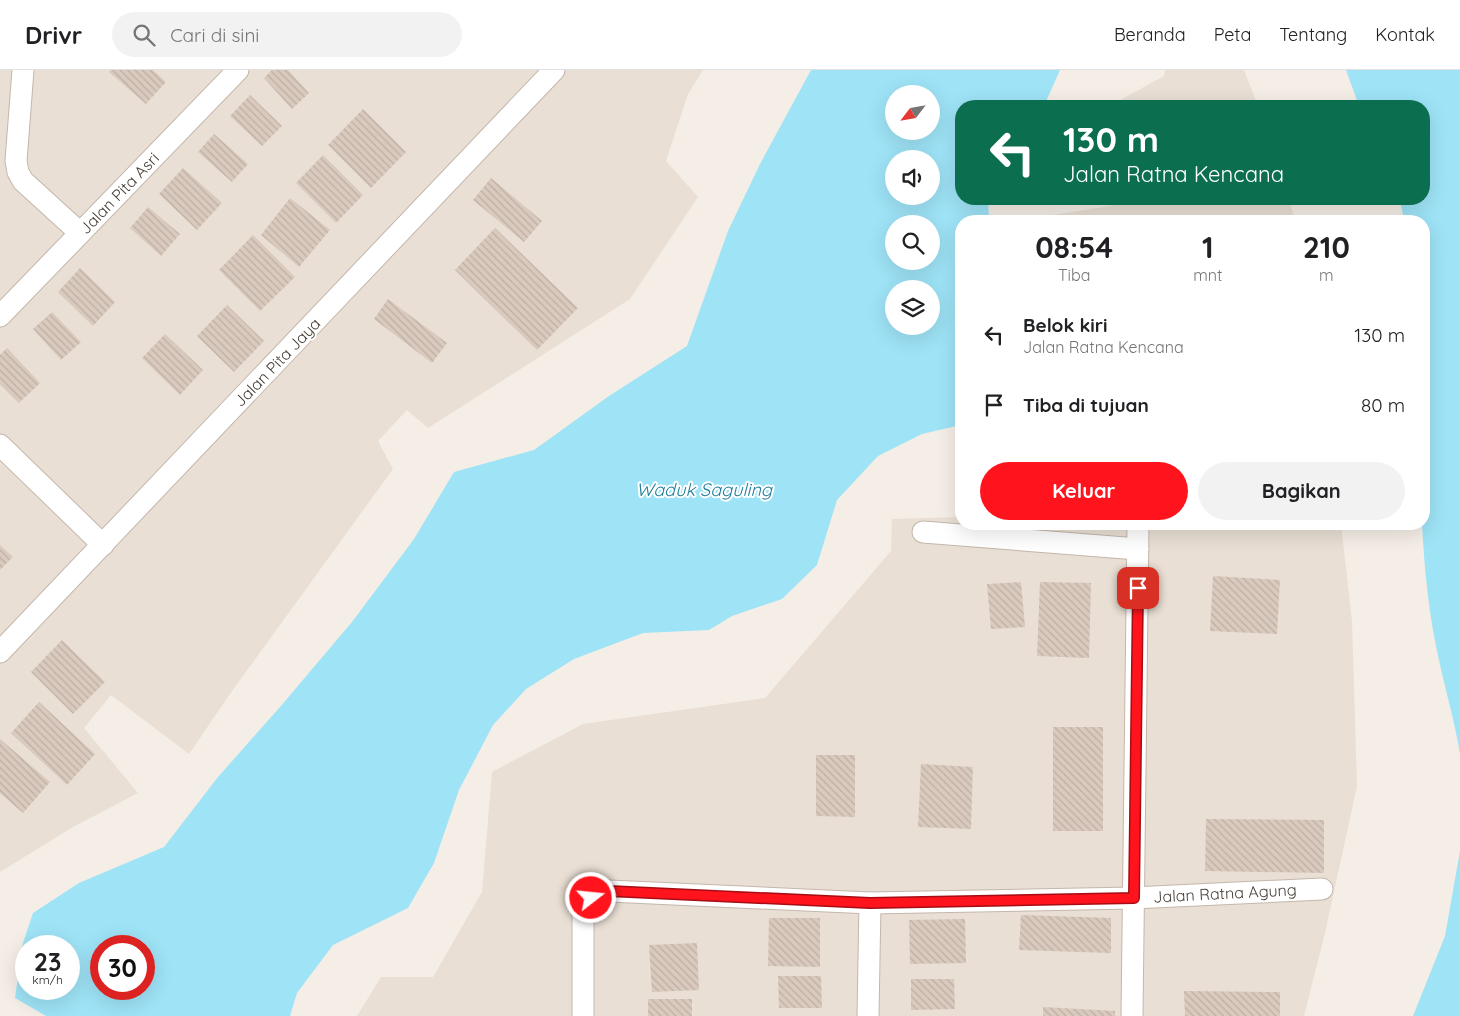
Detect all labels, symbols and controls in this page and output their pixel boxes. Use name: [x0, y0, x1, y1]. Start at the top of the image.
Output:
search box: [112, 12, 462, 57]
text: Drivr: [25, 20, 82, 50]
icon: search: [130, 21, 158, 49]
text: Cari di sini: [170, 23, 259, 47]
text: Beranda: [1114, 23, 1186, 46]
text: Peta: [1214, 23, 1251, 46]
text: Tentang: [1279, 23, 1347, 46]
text: Kontak: [1375, 23, 1435, 46]
north arrow: [885, 85, 940, 140]
map controls: [885, 85, 940, 335]
text: 130 m: [1063, 117, 1159, 161]
icon: left: [980, 120, 1045, 185]
street label: Jalan Pita Asri: [75, 148, 163, 238]
button: sound: [885, 150, 940, 205]
text: Jalan Ratna Kencana: [1063, 160, 1284, 188]
button: search: [885, 215, 940, 270]
text: 08:54: [1035, 228, 1113, 266]
text: 1: [1202, 228, 1214, 266]
text: 210: [1303, 228, 1350, 266]
text: Tiba: [1058, 265, 1090, 285]
text: mnt: [1193, 265, 1223, 285]
text: m: [1319, 265, 1334, 285]
button: layers: [885, 280, 940, 335]
street label: Jalan Pita Jaya: [230, 313, 324, 411]
text: Belok kiri: [1023, 313, 1108, 337]
icon: left: [980, 321, 1008, 349]
text: 130 m: [1354, 323, 1405, 347]
text: Jalan Ratna Kencana: [1023, 337, 1184, 357]
icon: arrive: [980, 391, 1008, 419]
text: Tiba di tujuan: [1023, 393, 1149, 417]
text: 80 m: [1361, 393, 1405, 417]
button: Keluar: [980, 462, 1188, 520]
button: Bagikan: [1198, 462, 1405, 520]
water label: Waduk Saguling: [636, 478, 774, 501]
pin: [1117, 567, 1159, 609]
icon: arrive: [1124, 574, 1152, 602]
position arrow: [564, 871, 616, 923]
street label: Jalan Ratna Agung: [1153, 879, 1297, 907]
speed limit sign: 30: [90, 935, 155, 1000]
text: 23: [34, 946, 61, 977]
text: km/h: [32, 972, 63, 987]

